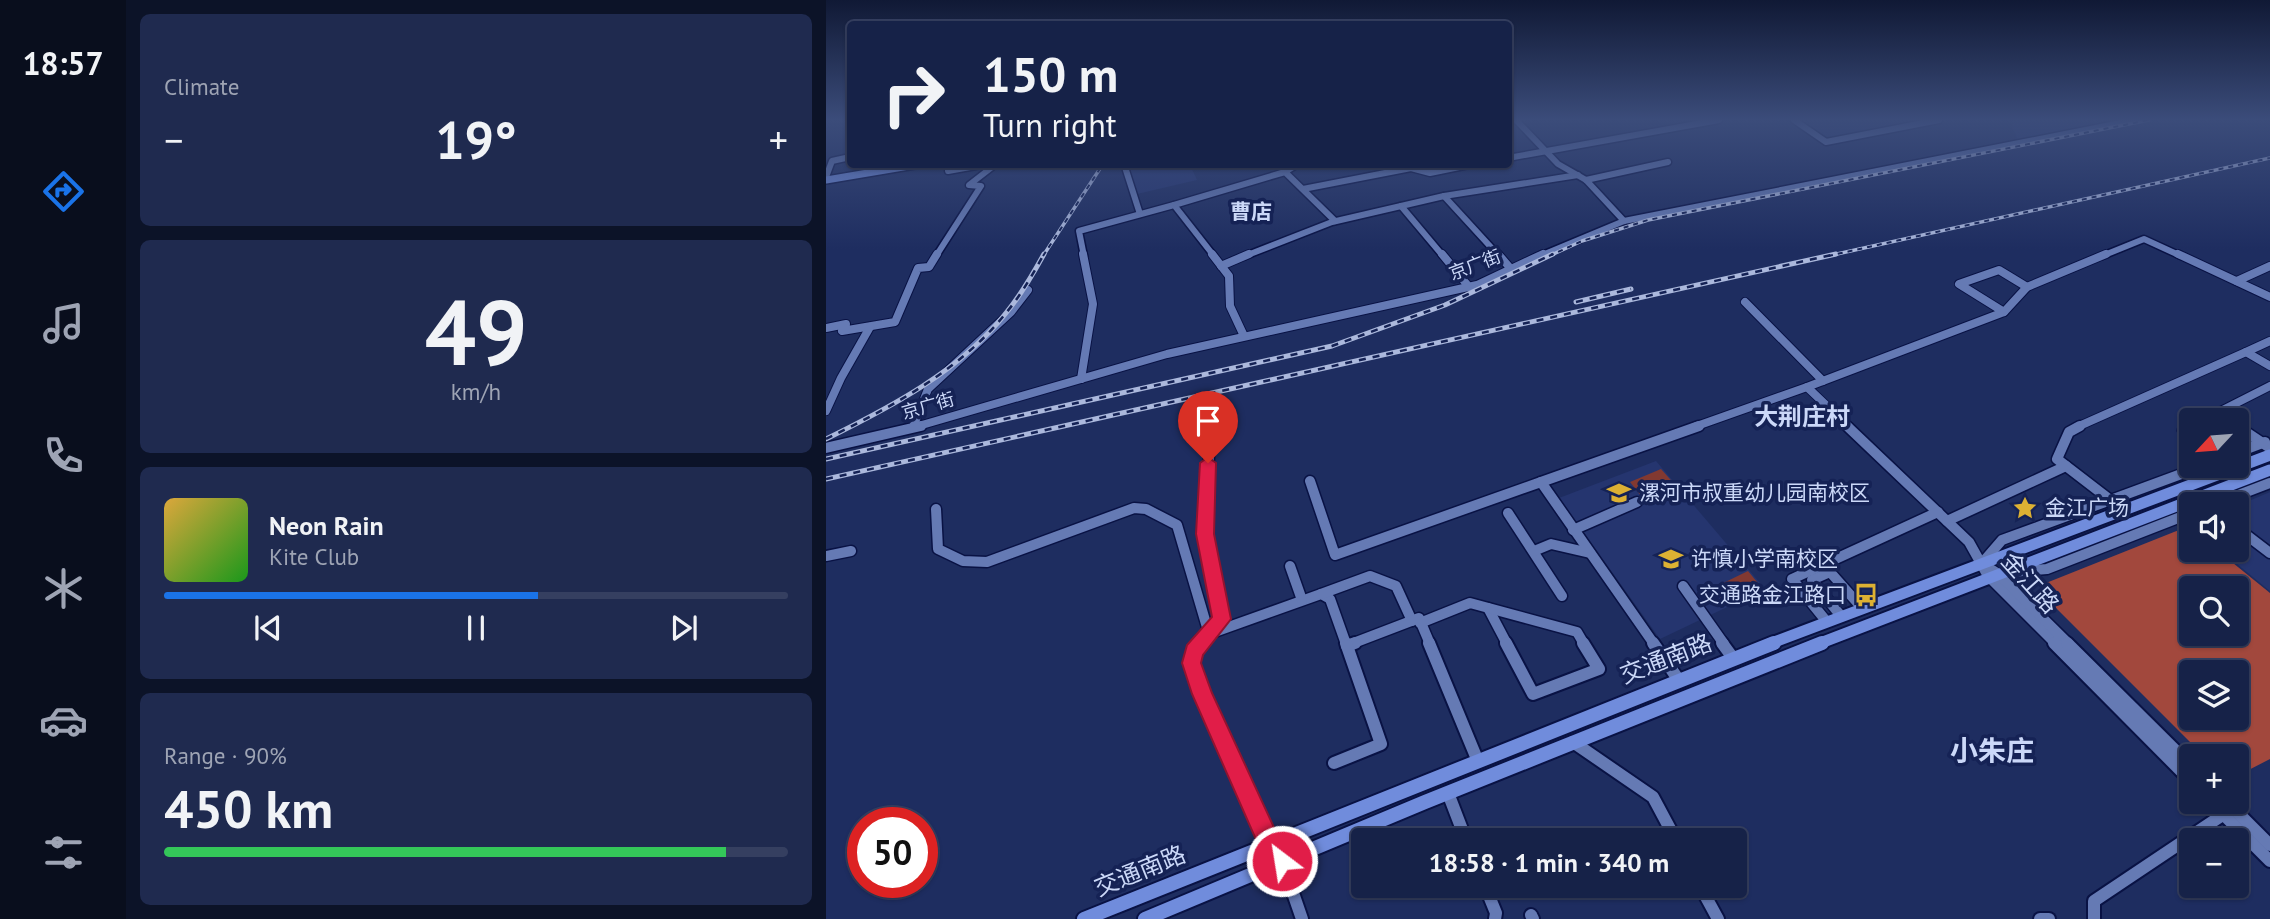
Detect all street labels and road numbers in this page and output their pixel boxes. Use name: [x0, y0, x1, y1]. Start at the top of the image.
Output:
street label: 京广街: [1445, 244, 1504, 285]
street label: 京广街: [899, 387, 957, 424]
street label: 金江路: [1995, 546, 2066, 620]
street label: 交通南路: [1615, 627, 1716, 690]
street label: 交通南路: [1090, 838, 1190, 903]

